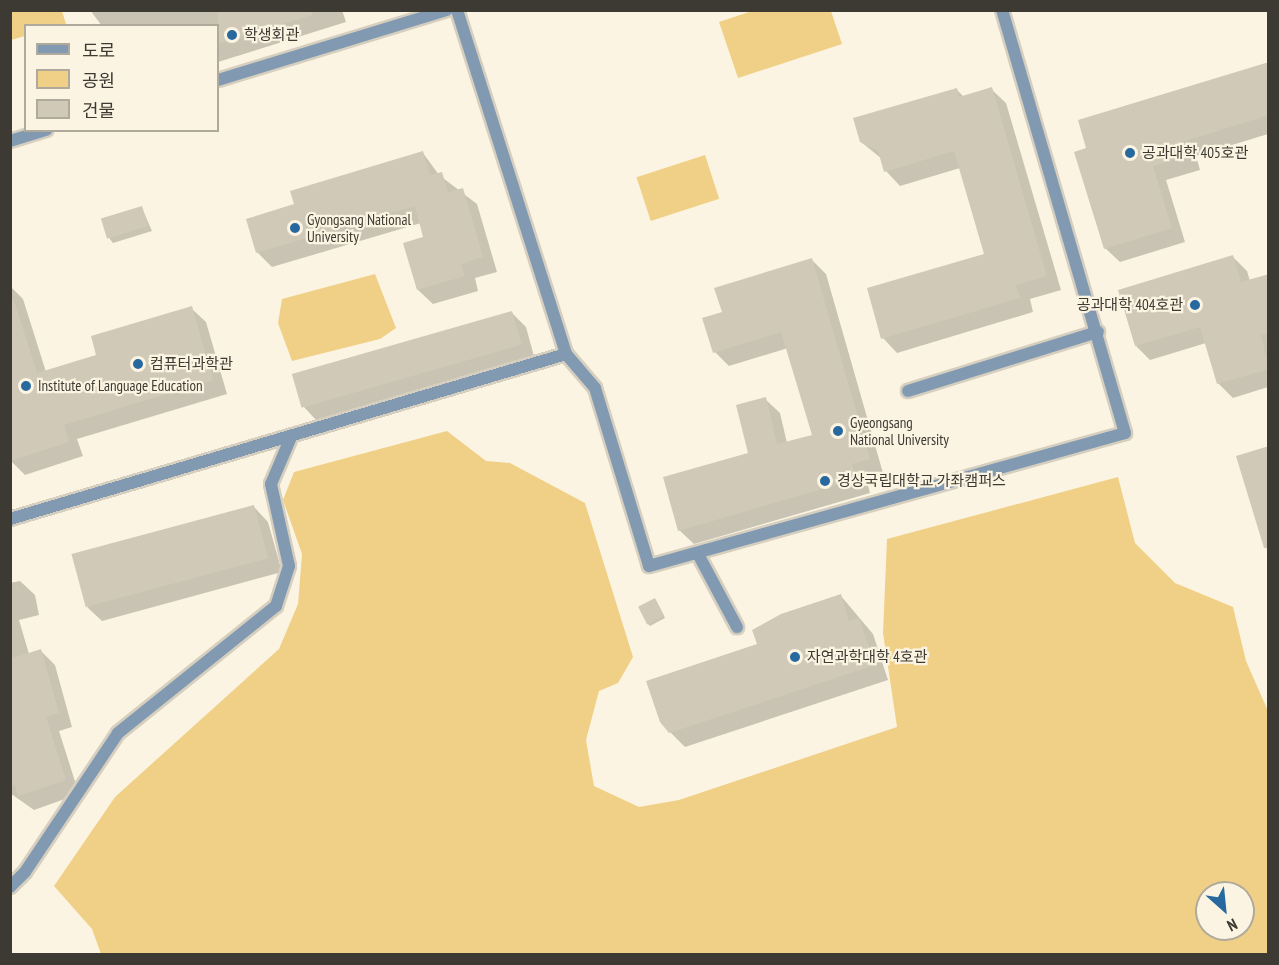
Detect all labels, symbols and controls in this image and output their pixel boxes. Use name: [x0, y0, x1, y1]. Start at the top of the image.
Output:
legend: [24, 24, 219, 132]
place label: 학생회관: [244, 26, 299, 44]
marker: 학생회관: [225, 28, 239, 42]
text: 도로: [82, 39, 115, 62]
text: 공원: [82, 69, 115, 92]
text: 건물: [82, 99, 115, 122]
place label: 공과대학 405호관: [1142, 144, 1248, 162]
marker: 공과대학 405호관: [1123, 146, 1137, 160]
place label: Gyongsang National University: [307, 210, 411, 245]
marker: Gyongsang National University: [288, 221, 302, 235]
place label: 공과대학 404호관: [1077, 296, 1183, 314]
marker: 공과대학 404호관: [1188, 298, 1202, 312]
place label: 컴퓨터과학관: [150, 355, 233, 373]
marker: 컴퓨터과학관: [131, 357, 145, 371]
place label: Institute of Language Education: [38, 377, 203, 395]
marker: Institute of Language Education: [19, 379, 33, 393]
place label: Gyeongsang National University: [850, 413, 949, 448]
marker: Gyeongsang National University: [831, 424, 845, 438]
place label: 경상국립대학교 가좌캠퍼스: [837, 472, 1006, 490]
marker: 경상국립대학교 가좌캠퍼스: [818, 474, 832, 488]
place label: 자연과학대학 4호관: [807, 648, 927, 666]
marker: 자연과학대학 4호관: [788, 650, 802, 664]
north arrow: [1195, 881, 1255, 941]
text: N: [1224, 914, 1241, 936]

